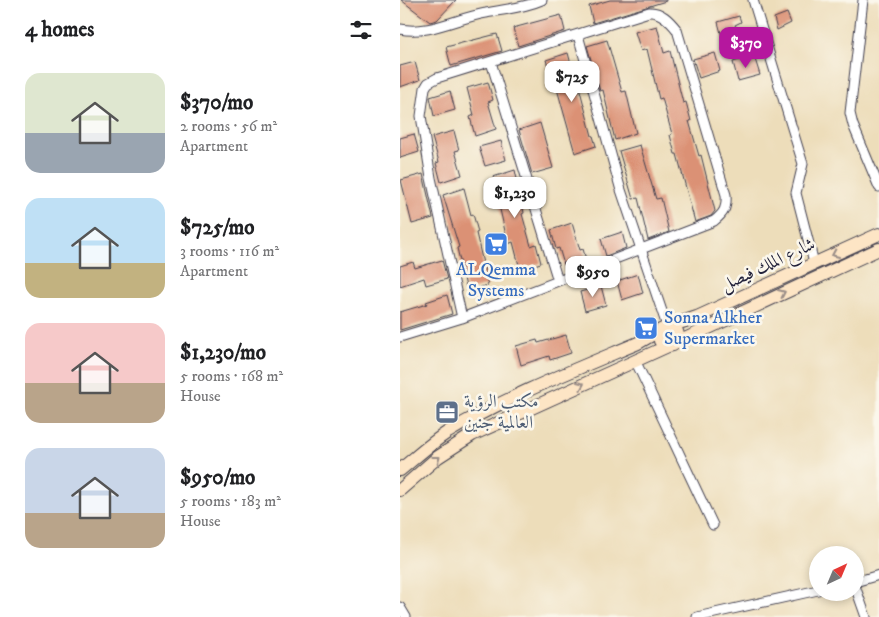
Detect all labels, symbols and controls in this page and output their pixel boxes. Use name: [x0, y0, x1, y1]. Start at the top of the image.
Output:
icon: filters: [347, 16, 375, 44]
text: 4 homes: [25, 17, 94, 43]
pin: $370: [716, 27, 776, 69]
text: $370: [730, 33, 762, 53]
pin: $725: [542, 61, 602, 103]
text: $725: [556, 67, 588, 87]
text: $370/mo: [180, 90, 253, 116]
icon: home: [65, 93, 125, 153]
text: 2 rooms · 56 m²: [180, 116, 277, 136]
text: Apartment: [180, 136, 248, 156]
pin: $1,230: [474, 176, 556, 219]
text: $1,230: [494, 183, 536, 203]
text: $725/mo: [180, 215, 254, 241]
icon: home: [65, 218, 125, 278]
supermarket icon: ALQemma Systems: [483, 231, 509, 257]
street label: شارع الملك فيصل: [717, 234, 820, 299]
text: 3 rooms · 116 m²: [180, 241, 279, 261]
one-way arrow: [831, 248, 840, 258]
pin: $950: [563, 256, 623, 298]
place label: ALQemma Systems: [456, 259, 536, 302]
text: Apartment: [180, 261, 248, 281]
text: $950: [576, 262, 610, 282]
one-way arrow: [777, 289, 786, 300]
place label: Sonna Alkher Supermarket: [664, 307, 762, 350]
supermarket icon: Sonna Alkher Supermarket: [633, 315, 659, 341]
text: $1,230/mo: [180, 340, 266, 366]
icon: home: [65, 343, 125, 403]
text: 5 rooms · 168 m²: [180, 366, 283, 386]
one-way arrow: [576, 380, 585, 391]
text: House: [180, 386, 221, 406]
place label: مكتب الرؤية العالمية جنين: [464, 391, 538, 434]
office icon: مكتب الرؤية العالمية جنين: [434, 399, 460, 425]
one-way arrow: [431, 456, 440, 464]
text: $950/mo: [180, 465, 255, 491]
icon: home: [65, 468, 125, 528]
text: 5 rooms · 183 m²: [180, 491, 281, 511]
text: House: [180, 511, 221, 531]
north arrow: [809, 546, 864, 601]
map controls: [809, 546, 864, 601]

